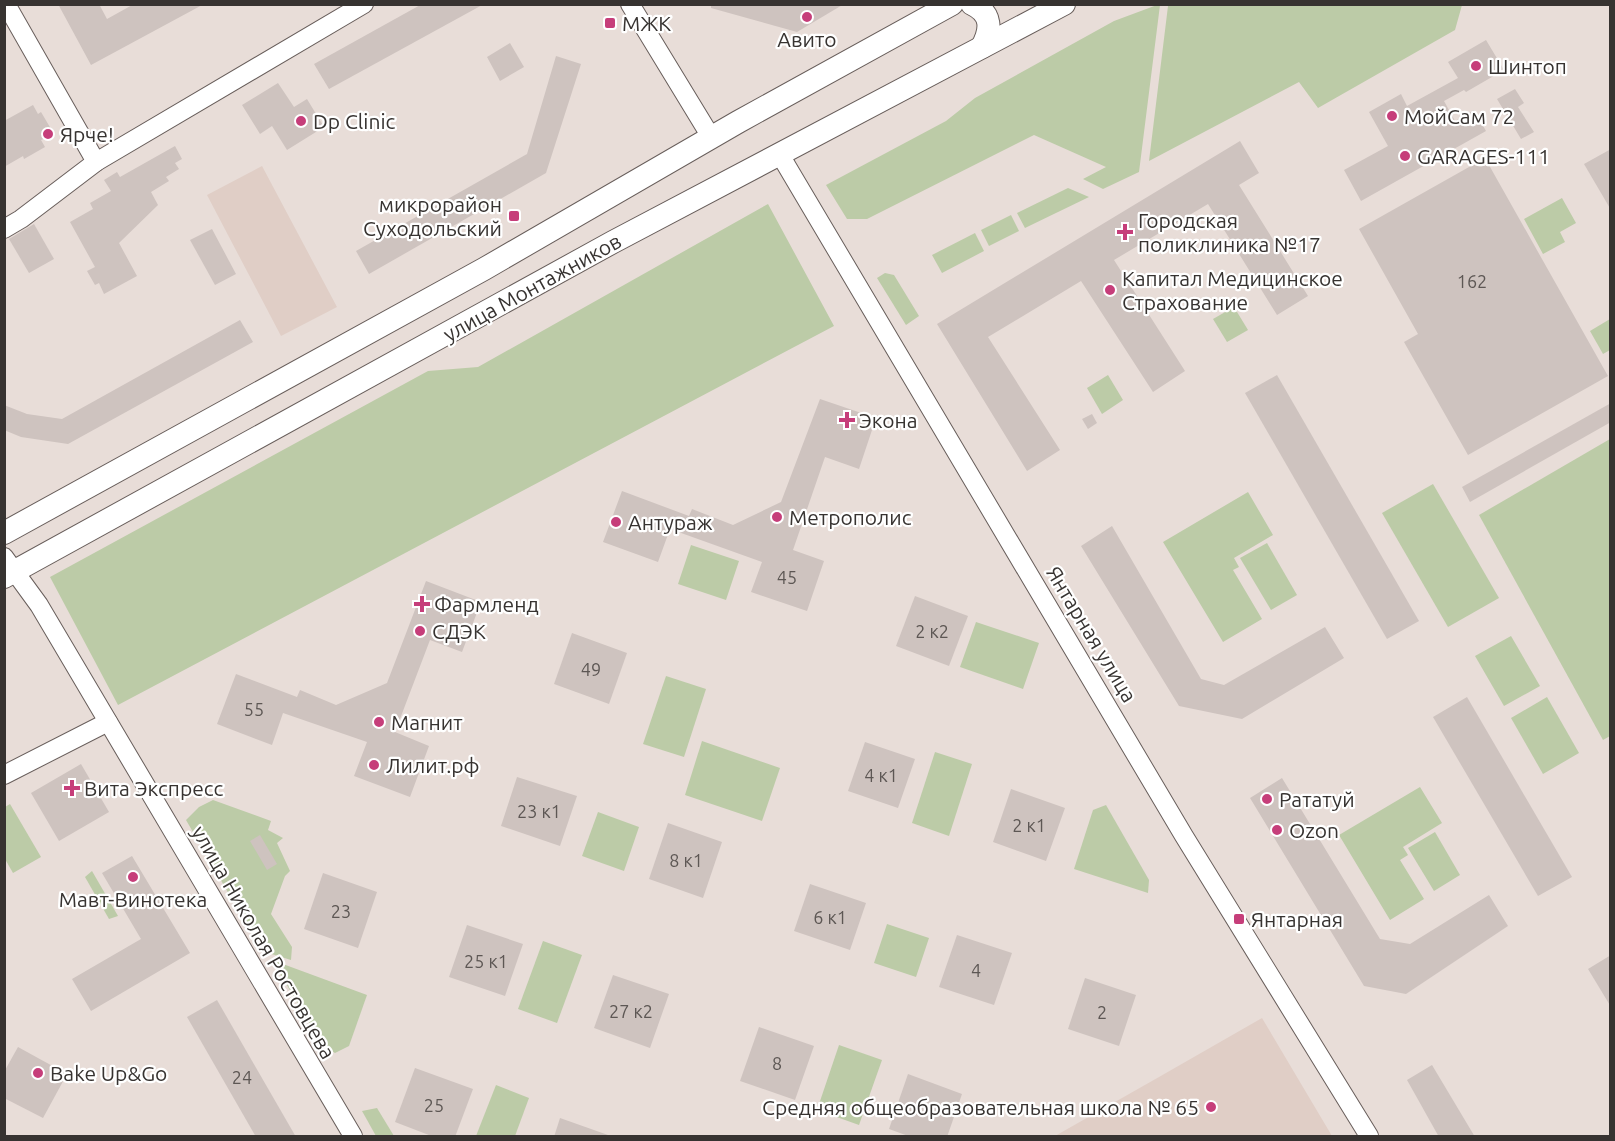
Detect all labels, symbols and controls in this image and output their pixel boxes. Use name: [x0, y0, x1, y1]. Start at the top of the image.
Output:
marker: Авито: [800, 10, 814, 24]
place label: МЖК: [622, 11, 671, 35]
marker: МЖК: [603, 16, 617, 30]
place label: Авито: [777, 27, 837, 51]
place label: Шинтоп: [1488, 54, 1567, 78]
marker: Шинтоп: [1469, 59, 1483, 73]
place label: МойСам 72: [1404, 104, 1514, 128]
place label: Dp Clinic: [313, 109, 395, 133]
marker: МойСам 72: [1385, 109, 1399, 123]
marker: Dp Clinic: [294, 114, 308, 128]
place label: Ярче!: [60, 122, 114, 146]
marker: Ярче!: [41, 127, 55, 141]
place label: GARAGES-111: [1417, 144, 1550, 168]
marker: GARAGES-111: [1398, 149, 1412, 163]
place label: микрорайон Суходольский: [363, 192, 502, 240]
place label: Городская поликлиника №17: [1138, 208, 1321, 256]
marker: микрорайон Суходольский: [507, 209, 521, 223]
marker: Городская поликлиника №17: [1116, 223, 1134, 241]
street label: улица Монтажников: [439, 228, 625, 346]
place label: Капитал Медицинское Страхование: [1122, 266, 1343, 314]
house number: 162: [1457, 271, 1487, 291]
marker: Капитал Медицинское Страхование: [1103, 283, 1117, 297]
place label: Экона: [859, 408, 918, 432]
marker: Экона: [840, 413, 854, 427]
place label: Метрополис: [789, 505, 912, 529]
place label: Антураж: [628, 510, 713, 534]
marker: Метрополис: [770, 510, 784, 524]
marker: Антураж: [609, 515, 623, 529]
street label: Янтарная улица: [1042, 562, 1142, 706]
house number: 45: [777, 567, 797, 587]
place label: Фармленд: [434, 592, 539, 616]
marker: Фармленд: [415, 597, 429, 611]
place label: СДЭК: [432, 619, 486, 643]
house number: 2 к2: [915, 621, 949, 641]
marker: СДЭК: [413, 624, 427, 638]
house number: 49: [581, 659, 601, 679]
house number: 55: [244, 699, 264, 719]
place label: Магнит: [391, 710, 463, 734]
marker: Магнит: [372, 715, 386, 729]
place label: Лилит.рф: [386, 753, 480, 777]
marker: Лилит.рф: [367, 758, 381, 772]
house number: 4 к1: [864, 765, 898, 785]
place label: Вита Экспресс: [84, 776, 224, 800]
marker: Вита Экспресс: [65, 781, 79, 795]
place label: Рататуй: [1279, 787, 1355, 811]
marker: Рататуй: [1260, 792, 1274, 806]
house number: 23 к1: [517, 801, 561, 821]
house number: 2 к1: [1012, 815, 1046, 835]
place label: Ozon: [1289, 818, 1339, 842]
street label: улица Николая Ростовцева: [187, 821, 341, 1063]
marker: Ozon: [1270, 823, 1284, 837]
house number: 8 к1: [669, 850, 703, 870]
marker: Мавт-Винотека: [126, 870, 140, 884]
place label: Мавт-Винотека: [59, 887, 207, 911]
house number: 23: [331, 901, 351, 921]
house number: 6 к1: [813, 907, 847, 927]
place label: Янтарная: [1251, 907, 1343, 931]
marker: Янтарная: [1232, 912, 1246, 926]
house number: 25 к1: [464, 951, 508, 971]
house number: 4: [971, 960, 981, 980]
house number: 27 к2: [609, 1001, 653, 1021]
house number: 2: [1097, 1002, 1107, 1022]
house number: 8: [772, 1053, 782, 1073]
place label: Bake Up&Go: [50, 1061, 167, 1085]
marker: Bake Up&Go: [31, 1066, 45, 1080]
house number: 24: [232, 1067, 252, 1087]
house number: 25: [424, 1095, 444, 1115]
place label: Средняя общеобразовательная школа № 65: [762, 1095, 1199, 1119]
marker: Средняя общеобразовательная школа № 65: [1204, 1100, 1218, 1114]

